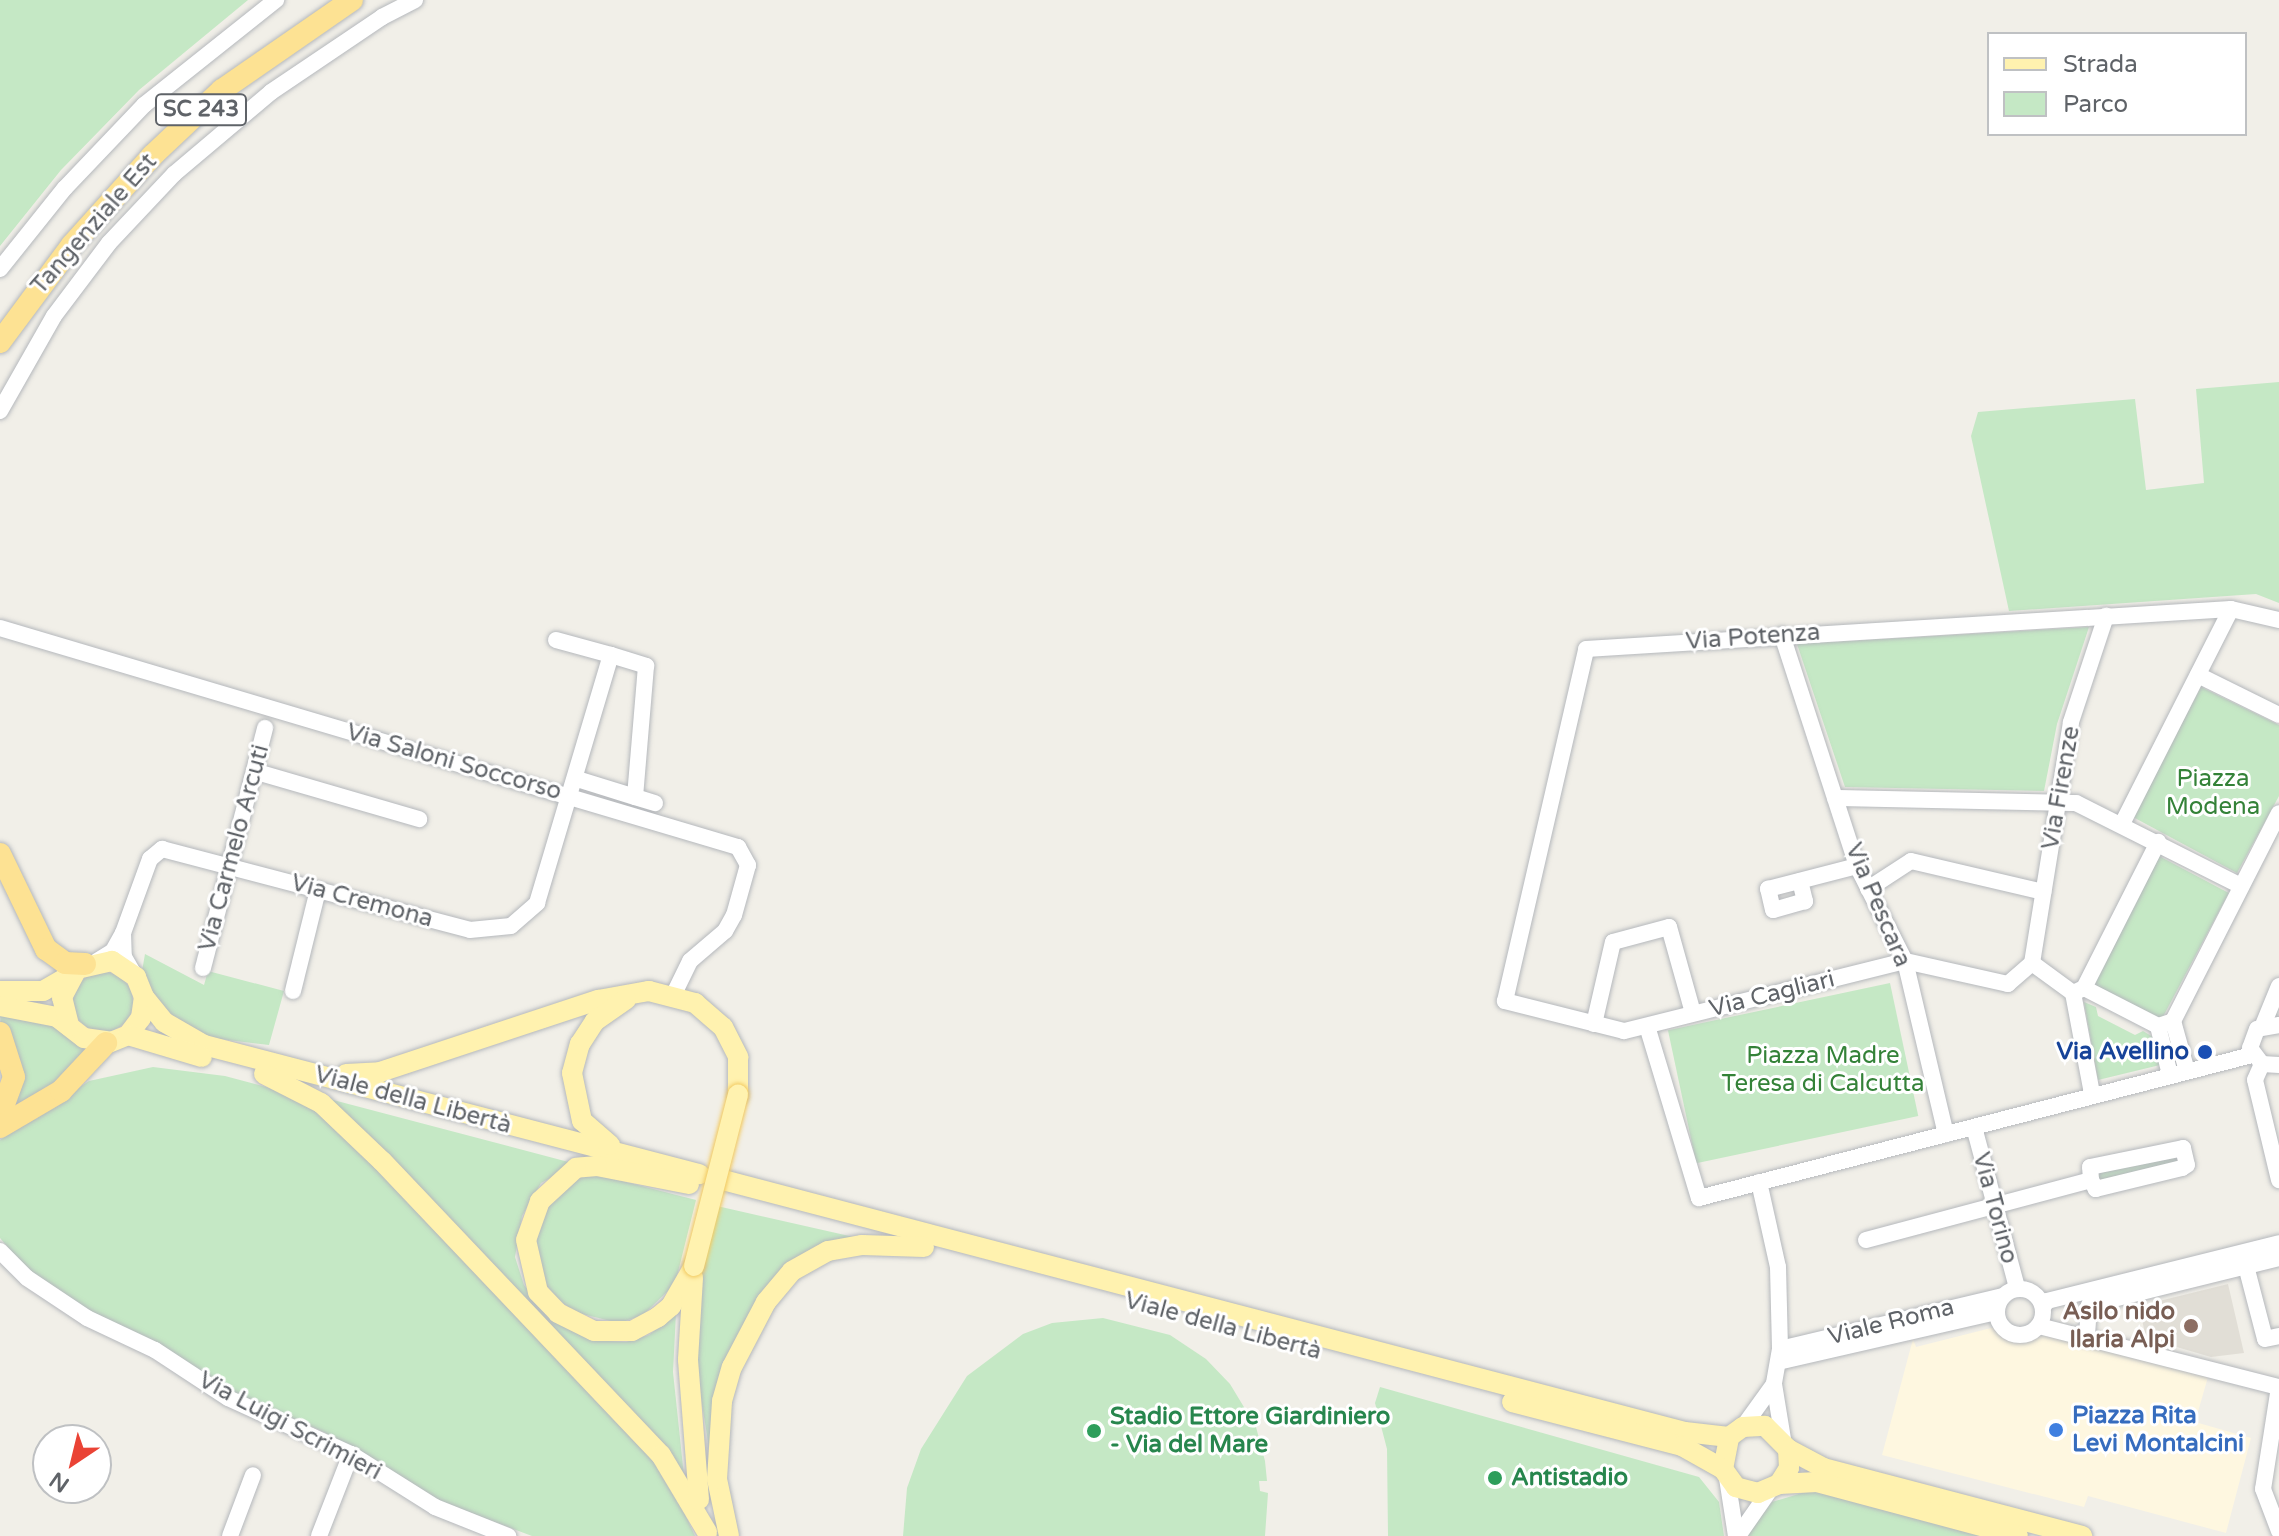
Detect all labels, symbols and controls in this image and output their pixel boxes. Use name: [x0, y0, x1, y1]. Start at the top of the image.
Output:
legend: [1987, 32, 2247, 136]
text: Strada: [2063, 50, 2138, 79]
text: Parco: [2063, 90, 2128, 119]
road number: SC 243: [153, 92, 249, 128]
street label: Tangenziale Est: [25, 148, 163, 300]
street label: Via Potenza: [1685, 618, 1821, 656]
street label: Via Saloni Soccorso: [343, 717, 565, 807]
street label: Via Firenze: [2036, 724, 2086, 852]
street label: Via Carmelo Arcuti: [193, 741, 275, 955]
park label: Piazza Modena: [2166, 765, 2260, 821]
street label: Via Pescara: [1839, 839, 1917, 971]
street label: Via Cremona: [288, 868, 436, 934]
street label: Via Cagliari: [1706, 965, 1838, 1023]
place label: Via Avellino: [2057, 1038, 2189, 1066]
park label: Piazza Madre Teresa di Calcutta: [1721, 1042, 1925, 1098]
marker: Via Avellino: [2196, 1043, 2214, 1061]
street label: Viale della Libertà: [311, 1060, 515, 1140]
street label: Via Torino: [1966, 1149, 2024, 1267]
street label: Viale della Libertà: [1121, 1286, 1325, 1366]
street label: Viale Roma: [1825, 1292, 1957, 1352]
place label: Asilo nido Ilaria Alpi: [2062, 1298, 2175, 1354]
marker: Asilo nido Ilaria Alpi: [2182, 1317, 2200, 1335]
street label: Via Luigi Scrimieri: [193, 1366, 387, 1486]
place label: Piazza Rita Levi Montalcini: [2072, 1402, 2244, 1458]
place label: Stadio Ettore Giardiniero - Via del Mare: [1110, 1403, 1390, 1459]
marker: Piazza Rita Levi Montalcini: [2047, 1421, 2065, 1439]
marker: Stadio Ettore Giardiniero - Via del Mare: [1085, 1422, 1103, 1440]
north arrow: [32, 1424, 112, 1504]
place label: Antistadio: [1511, 1464, 1628, 1492]
text: N: [45, 1466, 74, 1498]
marker: Antistadio: [1486, 1469, 1504, 1487]

